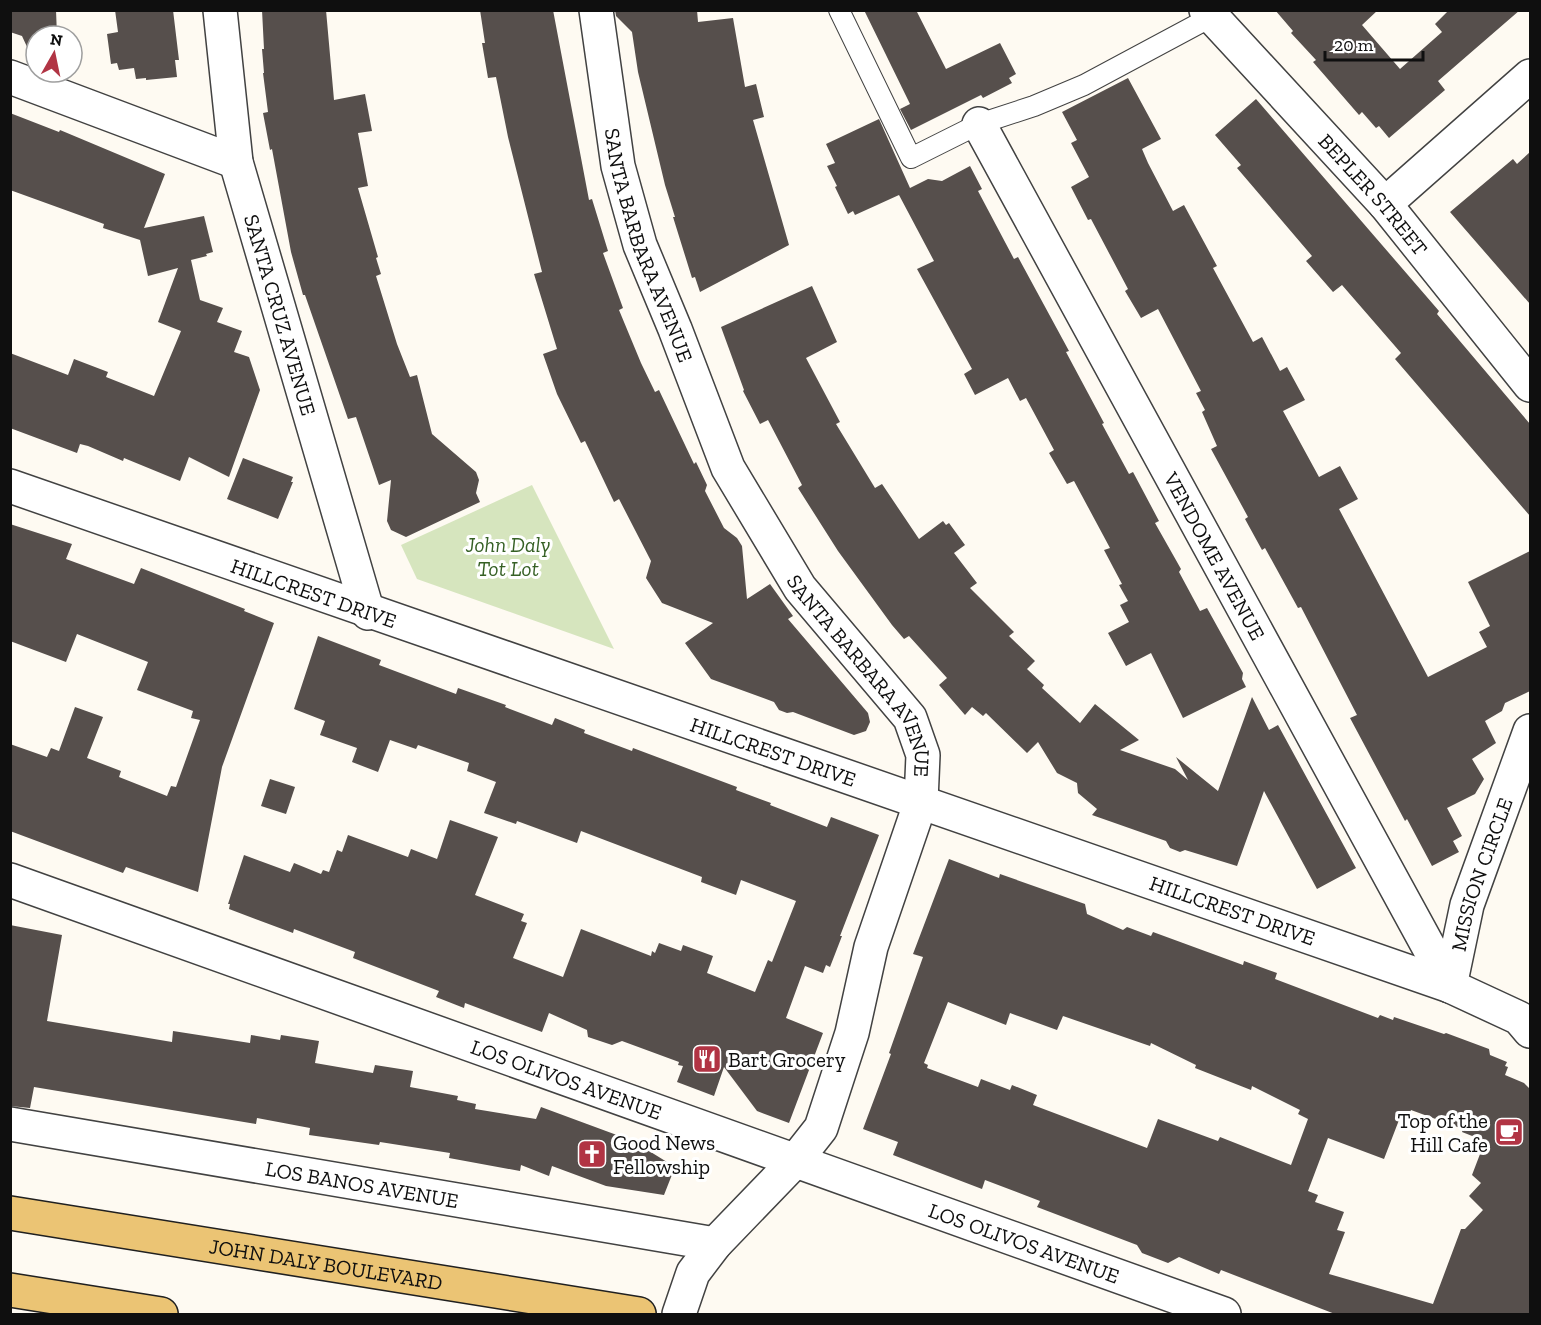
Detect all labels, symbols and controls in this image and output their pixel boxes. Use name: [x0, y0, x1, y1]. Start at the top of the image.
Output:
north arrow: [24, 24, 84, 84]
scale bar: [1325, 24, 1422, 62]
text: N: [49, 29, 64, 50]
text: 20 m: [1334, 34, 1374, 56]
street label: SANTA BARBARA AVENUE: [600, 126, 699, 365]
street label: BEPLER STREET: [1314, 128, 1433, 260]
street label: SANTA CRUZ AVENUE: [239, 211, 322, 418]
street label: VENDOME AVENUE: [1159, 467, 1271, 644]
park label: John Daly Tot Lot: [465, 532, 550, 581]
street label: HILLCREST DRIVE: [228, 552, 400, 633]
street label: SANTA BARBARA AVENUE: [782, 570, 936, 777]
street label: HILLCREST DRIVE: [687, 711, 859, 791]
street label: MISSION CIRCLE: [1445, 794, 1517, 953]
street label: HILLCREST DRIVE: [1147, 870, 1319, 950]
street label: LOS OLIVOS AVENUE: [468, 1033, 665, 1125]
restaurant icon: Bart Grocery: [691, 1043, 723, 1075]
place label: Bart Grocery: [728, 1047, 846, 1072]
place label: Top of the Hill Cafe: [1398, 1108, 1488, 1157]
cafe icon: Top of the Hill Cafe: [1493, 1116, 1525, 1148]
place label: Good News Fellowship: [613, 1130, 715, 1179]
church icon: Good News Fellowship: [576, 1138, 608, 1170]
street label: LOS BANOS AVENUE: [263, 1155, 460, 1213]
street label: LOS OLIVOS AVENUE: [925, 1197, 1123, 1288]
street label: JOHN DALY BOULEVARD: [207, 1233, 444, 1295]

